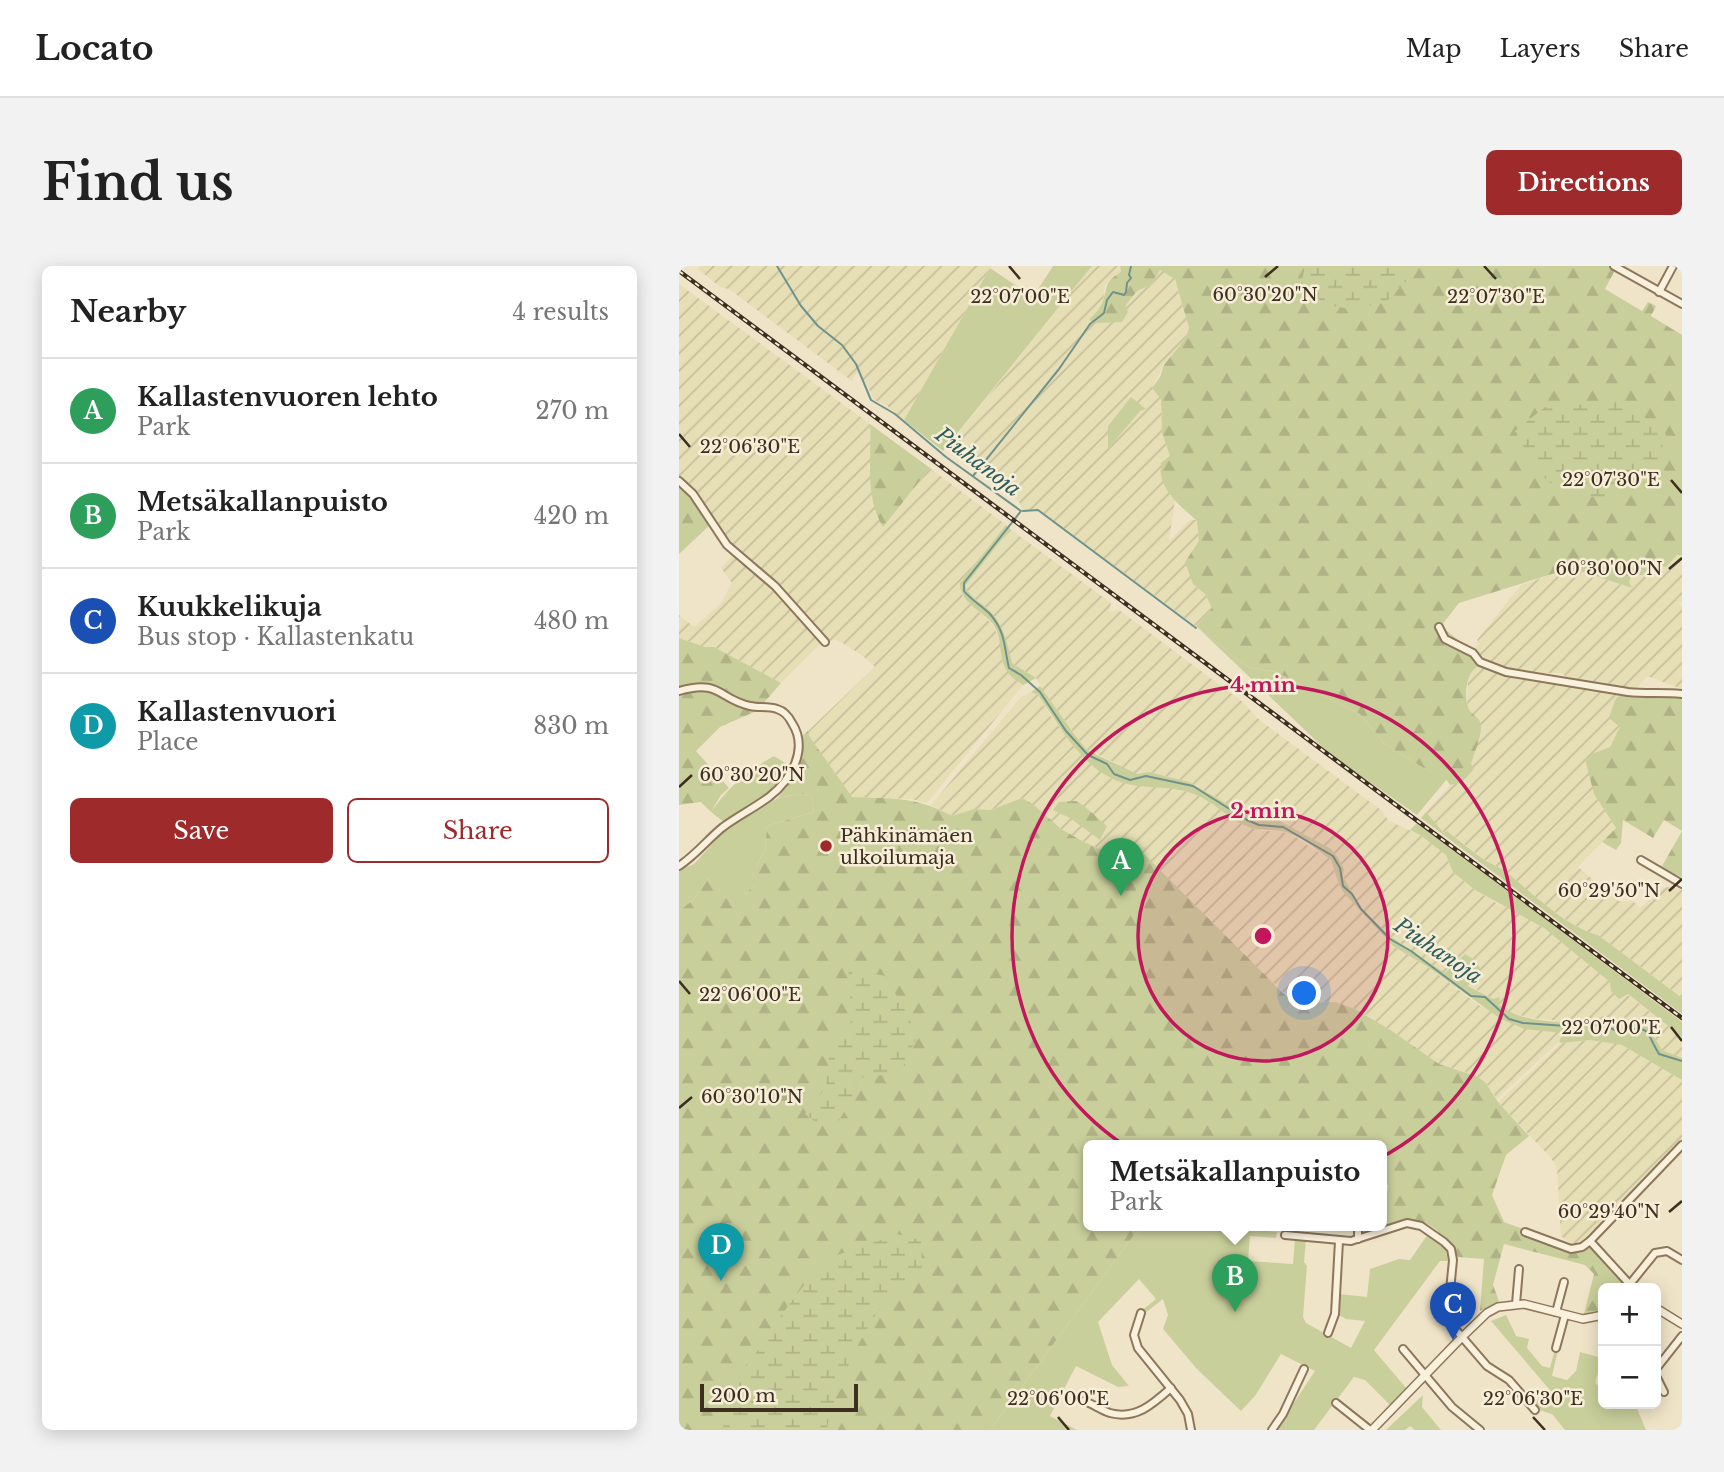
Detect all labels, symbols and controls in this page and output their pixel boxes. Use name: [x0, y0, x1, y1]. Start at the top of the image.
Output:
text: Locato: [35, 28, 154, 69]
text: Map: [1406, 34, 1462, 63]
text: Layers: [1500, 34, 1581, 63]
text: Share: [1619, 34, 1689, 63]
button: Directions: [1486, 150, 1682, 215]
text: Find us: [42, 152, 234, 213]
text: 60°30'20"N: [1212, 284, 1318, 306]
text: 22°07'00"E: [970, 286, 1070, 308]
text: 22°07'30"E: [1447, 286, 1545, 308]
text: Nearby: [70, 293, 186, 330]
text: 4 results: [513, 298, 609, 326]
text: Kallastenvuoren lehto: [137, 381, 438, 413]
text: A: [84, 397, 102, 425]
text: 270 m: [536, 397, 609, 425]
text: Park: [137, 413, 190, 441]
water label: Piuhanoja: [929, 421, 1026, 503]
text: 22°06'30"E: [700, 436, 800, 458]
text: 22°07'30"E: [1562, 469, 1660, 491]
text: Metsäkallanpuisto: [137, 486, 388, 518]
text: B: [84, 502, 102, 530]
text: 420 m: [534, 502, 609, 530]
text: Park: [137, 518, 190, 546]
text: 60°30'00"N: [1555, 558, 1663, 580]
text: Kuukkelikuja: [137, 591, 322, 623]
text: C: [84, 607, 102, 635]
text: 480 m: [534, 607, 609, 635]
text: Bus stop · Kallastenkatu: [137, 623, 414, 651]
text: 4 min: [1230, 672, 1296, 698]
text: Kallastenvuori: [137, 696, 336, 728]
text: D: [82, 712, 104, 740]
text: 830 m: [533, 712, 609, 740]
text: Place: [137, 728, 199, 756]
text: 60°30'20"N: [699, 764, 805, 786]
button: Save: [70, 798, 333, 863]
button: Share: [347, 798, 609, 863]
text: 2 min: [1230, 798, 1296, 824]
place label: Pähkinämäen ulkoilumaja: [840, 824, 973, 869]
marker: Pähkinämäen ulkoilumaja: [818, 838, 834, 854]
pin: A: [1098, 838, 1144, 896]
text: 60°29'50"N: [1558, 880, 1660, 902]
water label: Piuhanoja: [1388, 912, 1487, 990]
centre of rings: [1251, 924, 1275, 948]
your location: [1287, 976, 1321, 1010]
text: 22°06'00"E: [699, 984, 801, 1006]
text: 22°07'00"E: [1561, 1017, 1661, 1039]
text: 60°30'10"N: [701, 1086, 803, 1108]
popup: [1083, 1140, 1387, 1231]
text: Metsäkallanpuisto: [1109, 1156, 1361, 1188]
text: Park: [1109, 1188, 1163, 1216]
text: 60°29'40"N: [1558, 1201, 1660, 1223]
pin: D: [698, 1223, 744, 1281]
pin: B: [1212, 1254, 1258, 1312]
pin: C: [1430, 1282, 1476, 1340]
map controls: [1598, 1283, 1661, 1409]
button: +: [1598, 1283, 1661, 1346]
button: −: [1598, 1346, 1661, 1409]
scale bar: [700, 1381, 857, 1413]
text: 200 m: [711, 1384, 776, 1407]
text: 22°06'00"E: [1007, 1388, 1109, 1410]
text: 22°06'30"E: [1483, 1388, 1583, 1410]

